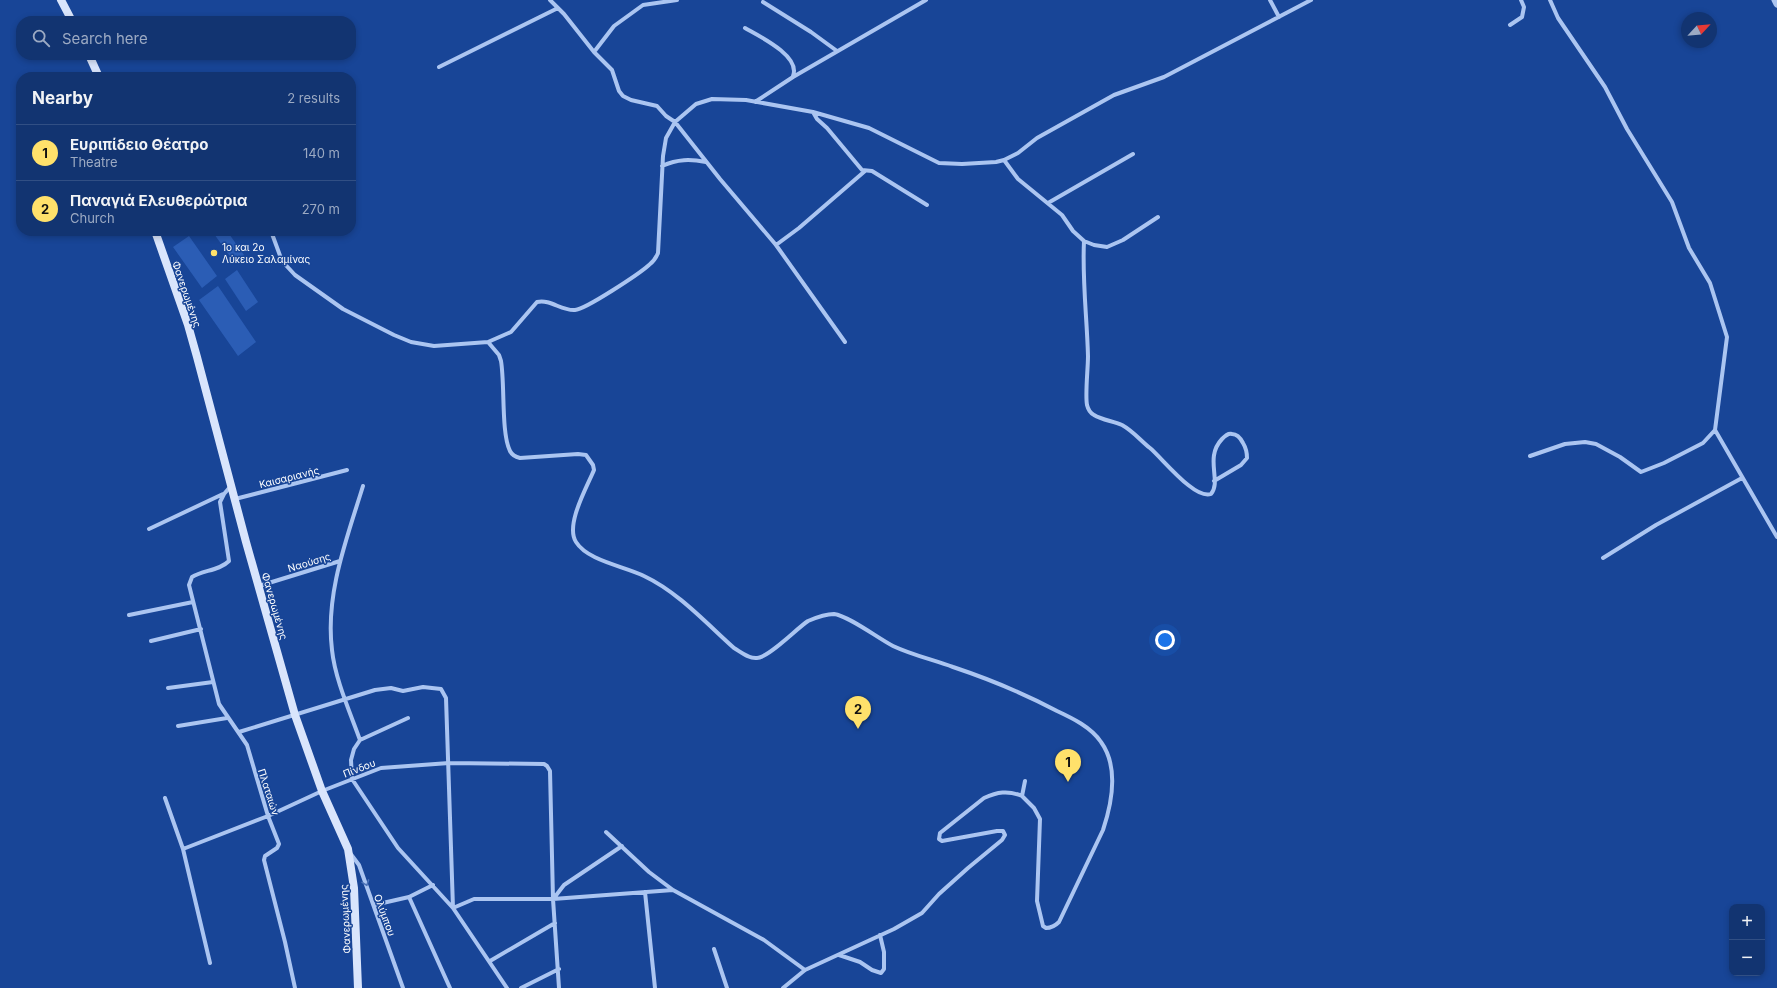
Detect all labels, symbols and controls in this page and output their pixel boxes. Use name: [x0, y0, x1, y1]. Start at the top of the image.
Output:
north arrow: [1681, 12, 1717, 48]
search box: [16, 16, 356, 60]
icon: search: [30, 27, 52, 49]
text: Search here: [62, 29, 148, 48]
text: Nearby: [32, 88, 93, 108]
text: 2 results: [287, 90, 340, 106]
text: Ευριπίδειο Θέατρο: [70, 135, 208, 154]
text: 1: [42, 145, 48, 161]
text: 140 m: [303, 145, 340, 161]
text: Theatre: [70, 154, 118, 170]
text: Παναγιά Ελευθερώτρια: [70, 191, 247, 210]
text: 2: [41, 201, 49, 217]
text: 270 m: [302, 201, 340, 217]
text: Church: [70, 210, 115, 226]
place label: 1ο και 2ο Λύκειο Σαλαμίνας: [222, 241, 311, 265]
marker: 1ο και 2ο Λύκειο Σαλαμίνας: [209, 248, 219, 258]
street label: Φανερωμένης: [169, 259, 204, 329]
street label: Καισαριανής: [258, 464, 321, 491]
street label: Ναούσης: [286, 550, 332, 575]
street label: Φανερωμένης: [259, 571, 290, 642]
your location: [1155, 630, 1175, 650]
pin: 2: [845, 696, 871, 729]
pin: 1: [1055, 749, 1081, 782]
street label: Πίνδου: [341, 756, 377, 780]
street label: Πλαταιών: [256, 767, 282, 817]
one-way arrow: [361, 880, 369, 887]
street label: Φανερωμένης: [337, 884, 354, 954]
street label: Ολύμπου: [372, 892, 398, 938]
map controls: [1729, 904, 1765, 976]
button: +: [1729, 904, 1765, 940]
button: −: [1729, 940, 1765, 976]

